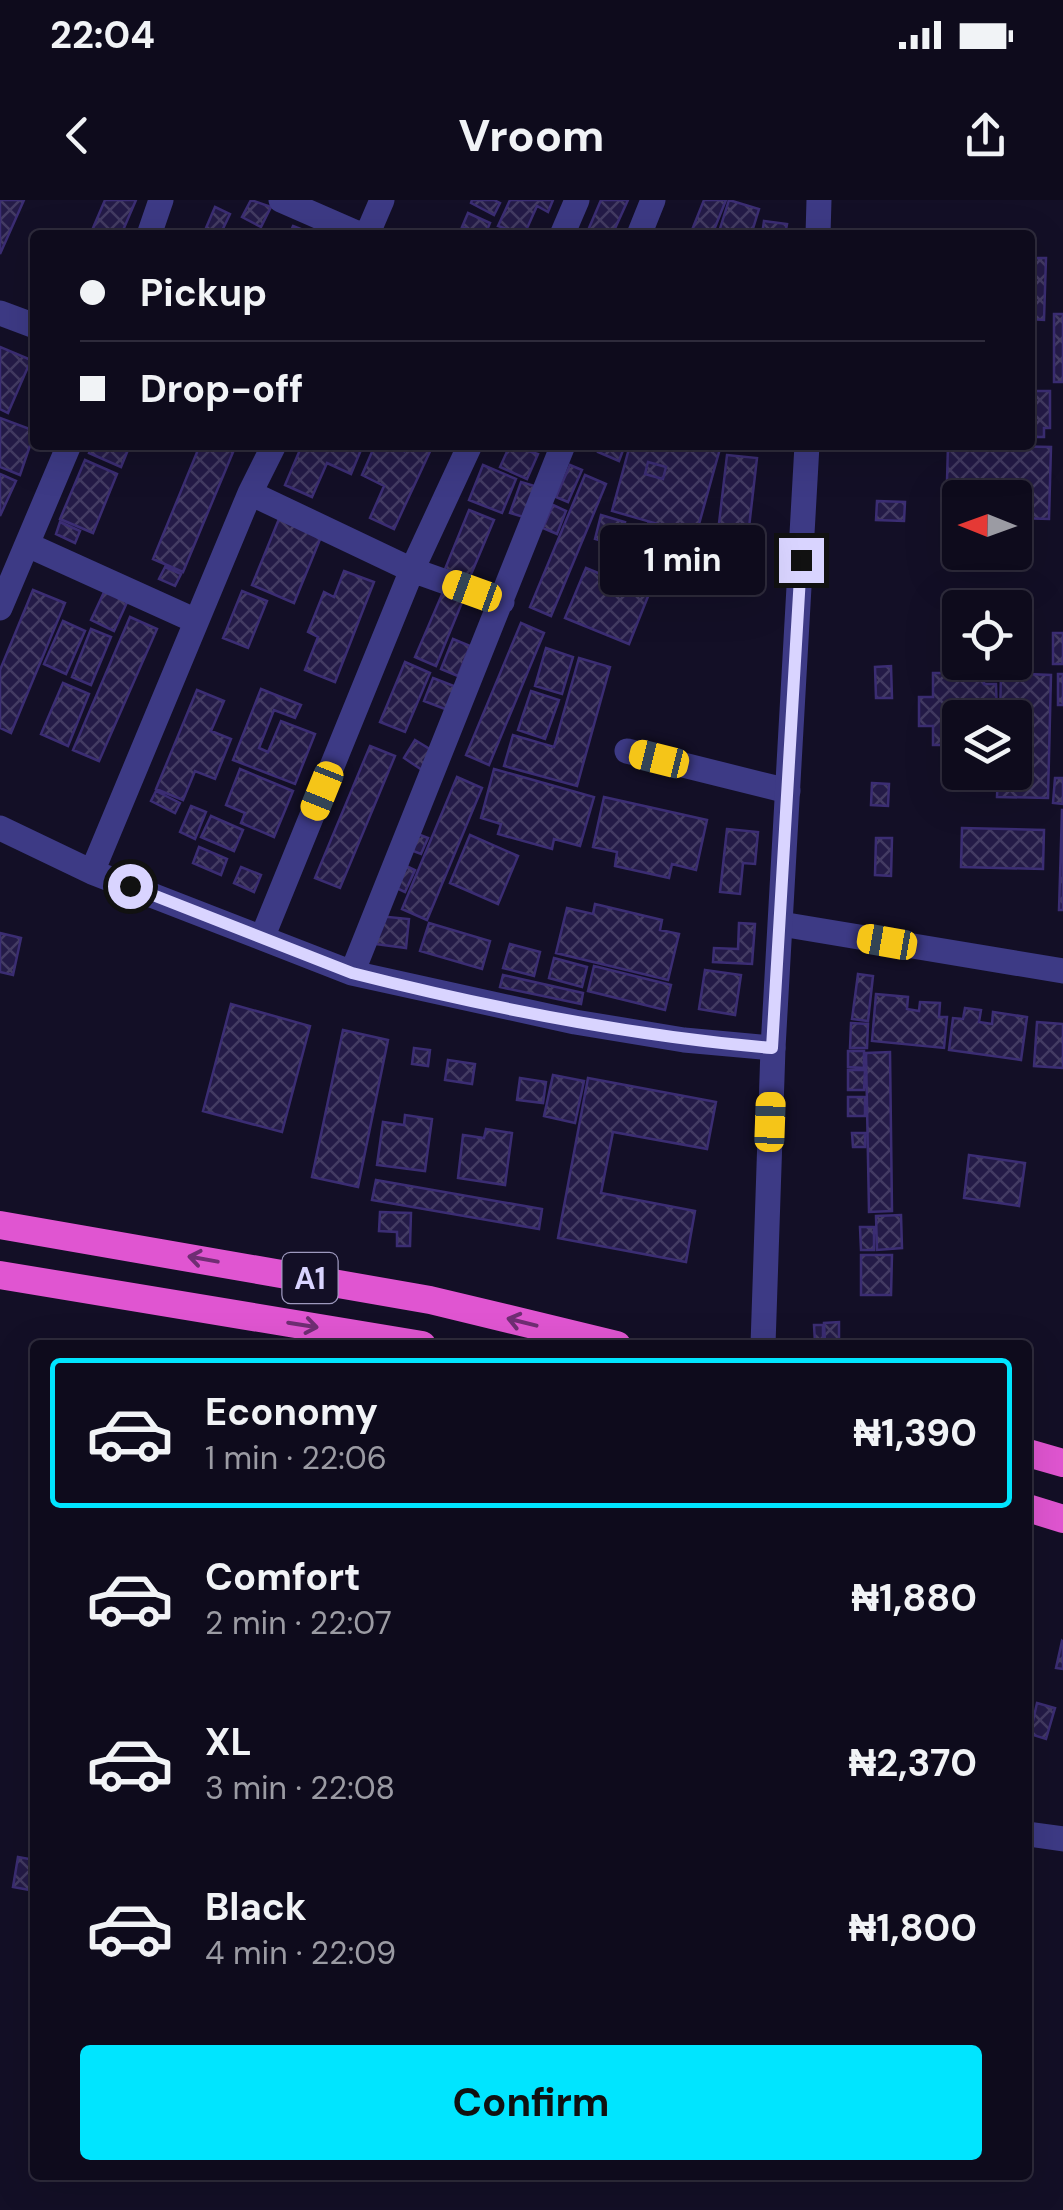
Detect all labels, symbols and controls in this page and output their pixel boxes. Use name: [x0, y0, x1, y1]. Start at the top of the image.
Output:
text: 22:04: [50, 10, 155, 60]
text: Vroom: [459, 106, 604, 165]
icon: back: [50, 108, 105, 163]
icon: share: [958, 108, 1013, 163]
text: Pickup: [140, 268, 267, 318]
text: Drop-off: [140, 364, 303, 414]
north arrow: [942, 480, 1032, 570]
map controls: [942, 480, 1032, 790]
callout: 1 min: [601, 525, 766, 595]
route end: [779, 538, 824, 583]
text: 1 min: [644, 539, 721, 581]
car: [439, 567, 505, 615]
button: locate: [942, 590, 1032, 680]
button: layers: [942, 700, 1032, 790]
car: [626, 737, 692, 781]
car: [297, 758, 347, 824]
route start: [108, 864, 153, 909]
car: [855, 922, 919, 962]
car: [754, 1091, 786, 1153]
one-way arrow: [187, 1249, 220, 1268]
road number: A1: [282, 1253, 338, 1303]
one-way arrow: [507, 1312, 539, 1330]
one-way arrow: [287, 1316, 319, 1334]
text: Economy: [205, 1387, 378, 1437]
icon: car: [85, 1388, 175, 1478]
text: ₦1,390: [853, 1408, 977, 1458]
text: 1 min · 22:06: [205, 1437, 387, 1479]
text: Comfort: [205, 1552, 361, 1602]
icon: car: [85, 1553, 175, 1643]
text: ₦1,880: [852, 1573, 977, 1623]
text: 2 min · 22:07: [205, 1602, 392, 1644]
text: XL: [205, 1717, 252, 1767]
icon: car: [85, 1718, 175, 1808]
text: ₦2,370: [849, 1738, 977, 1788]
text: 3 min · 22:08: [205, 1767, 395, 1809]
text: Black: [205, 1882, 307, 1932]
icon: car: [85, 1883, 175, 1973]
text: ₦1,800: [849, 1903, 977, 1953]
text: 4 min · 22:09: [205, 1932, 396, 1974]
button: Confirm: [80, 2045, 982, 2160]

